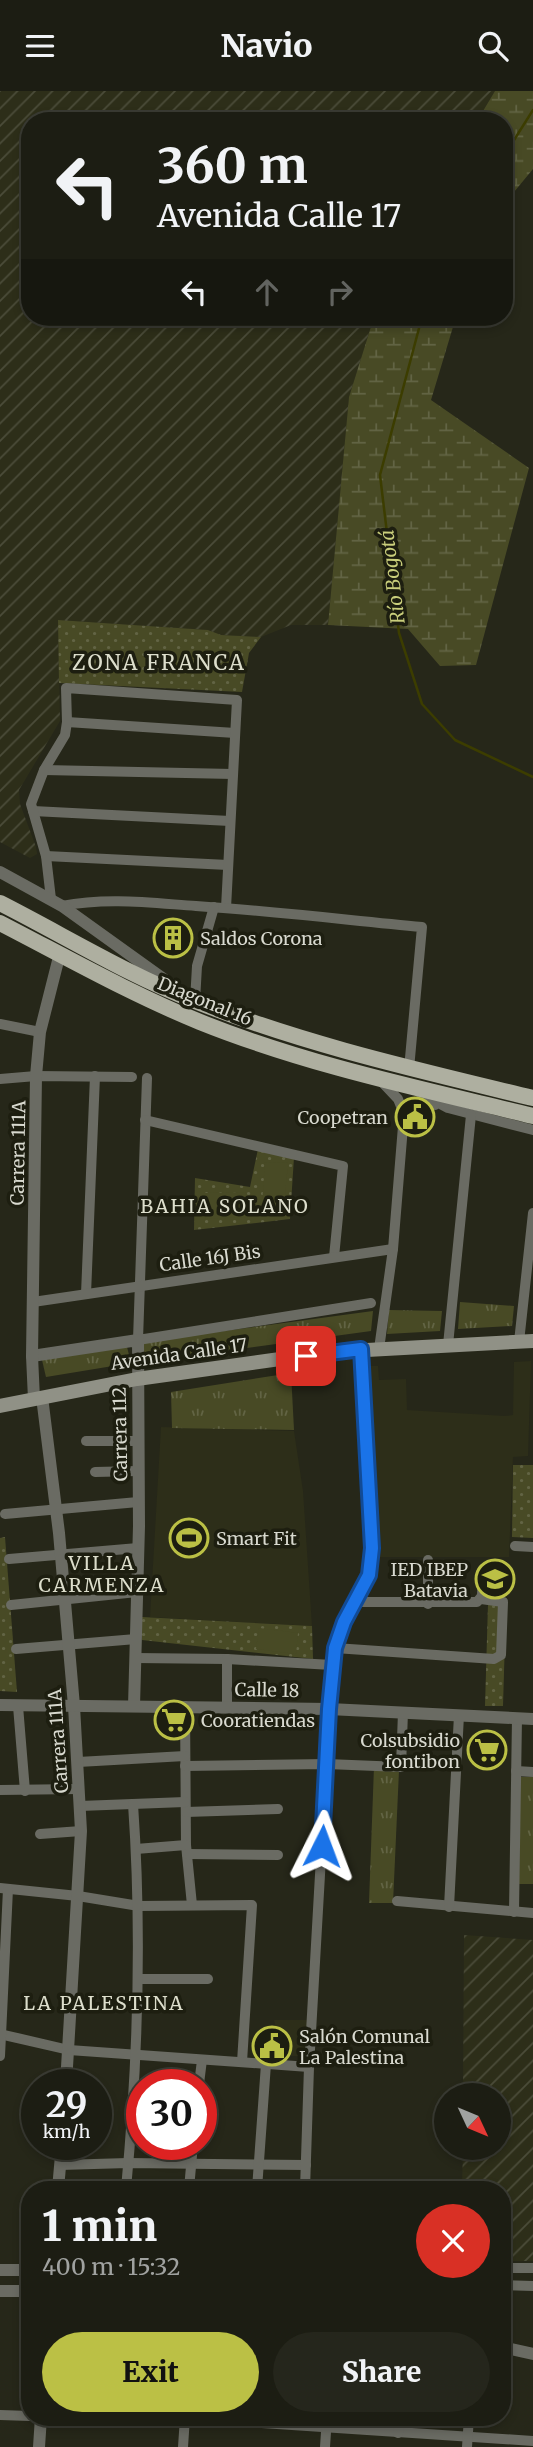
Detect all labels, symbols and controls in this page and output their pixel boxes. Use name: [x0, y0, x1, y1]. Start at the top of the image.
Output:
text: Navio: [221, 26, 312, 66]
icon: menu: [21, 27, 59, 65]
icon: search: [474, 27, 512, 65]
text: 360 m: [157, 135, 308, 196]
icon: left: [42, 140, 133, 231]
text: Avenida Calle 17: [157, 196, 401, 236]
icon: left: [175, 273, 213, 311]
icon: ahead: [248, 273, 286, 311]
icon: right: [321, 273, 359, 311]
water label: Río Bogotá: [374, 529, 410, 625]
district label: ZONA FRANCA: [72, 649, 246, 676]
building icon: Saldos Corona: [152, 917, 194, 959]
place label: Saldos Corona: [200, 927, 323, 950]
street label: Diagonal 16: [154, 972, 256, 1030]
public building icon: Coopetran: [394, 1096, 436, 1138]
street label: Carrera 111A: [6, 1100, 30, 1206]
place label: Coopetran: [297, 1106, 388, 1129]
district label: BAHIA SOLANO: [140, 1194, 310, 1218]
street label: Calle 16J Bis: [158, 1240, 262, 1276]
pin: [276, 1326, 336, 1386]
street label: Avenida Calle 17: [108, 1333, 249, 1375]
icon: arrive: [287, 1337, 325, 1375]
street label: Carrera 112: [108, 1386, 132, 1482]
sports icon: Smart Fit: [168, 1517, 210, 1559]
place label: Smart Fit: [216, 1527, 297, 1550]
district label: VILLA CARMENZA: [39, 1551, 165, 1597]
place label: IED IBEP Batavia: [391, 1558, 468, 1602]
school or university icon: IED IBEP Batavia: [474, 1558, 516, 1600]
street label: Calle 18: [234, 1678, 300, 1702]
street label: Carrera 111A: [43, 1688, 73, 1794]
supermarket icon: Cooratiendas: [153, 1699, 195, 1741]
place label: Cooratiendas: [201, 1709, 315, 1732]
place label: Colsubsidio fontibon: [360, 1729, 460, 1773]
supermarket icon: Colsubsidio fontibon: [466, 1729, 508, 1771]
position arrow: [285, 1809, 359, 1883]
district label: LA PALESTINA: [23, 1991, 185, 2015]
public building icon: Salón Comunal La Palestina: [251, 2025, 293, 2067]
place label: Salón Comunal La Palestina: [299, 2025, 430, 2069]
speed limit sign: 30: [126, 2069, 217, 2160]
text: 29: [46, 2083, 87, 2127]
north arrow: [434, 2083, 511, 2159]
map controls: [434, 2083, 511, 2160]
text: km/h: [43, 2120, 90, 2143]
text: 1 min: [42, 2200, 157, 2252]
button: close: [416, 2204, 490, 2278]
text: 400 m · 15:32: [42, 2252, 180, 2281]
button: Exit: [42, 2332, 259, 2412]
button: Share: [273, 2332, 490, 2412]

